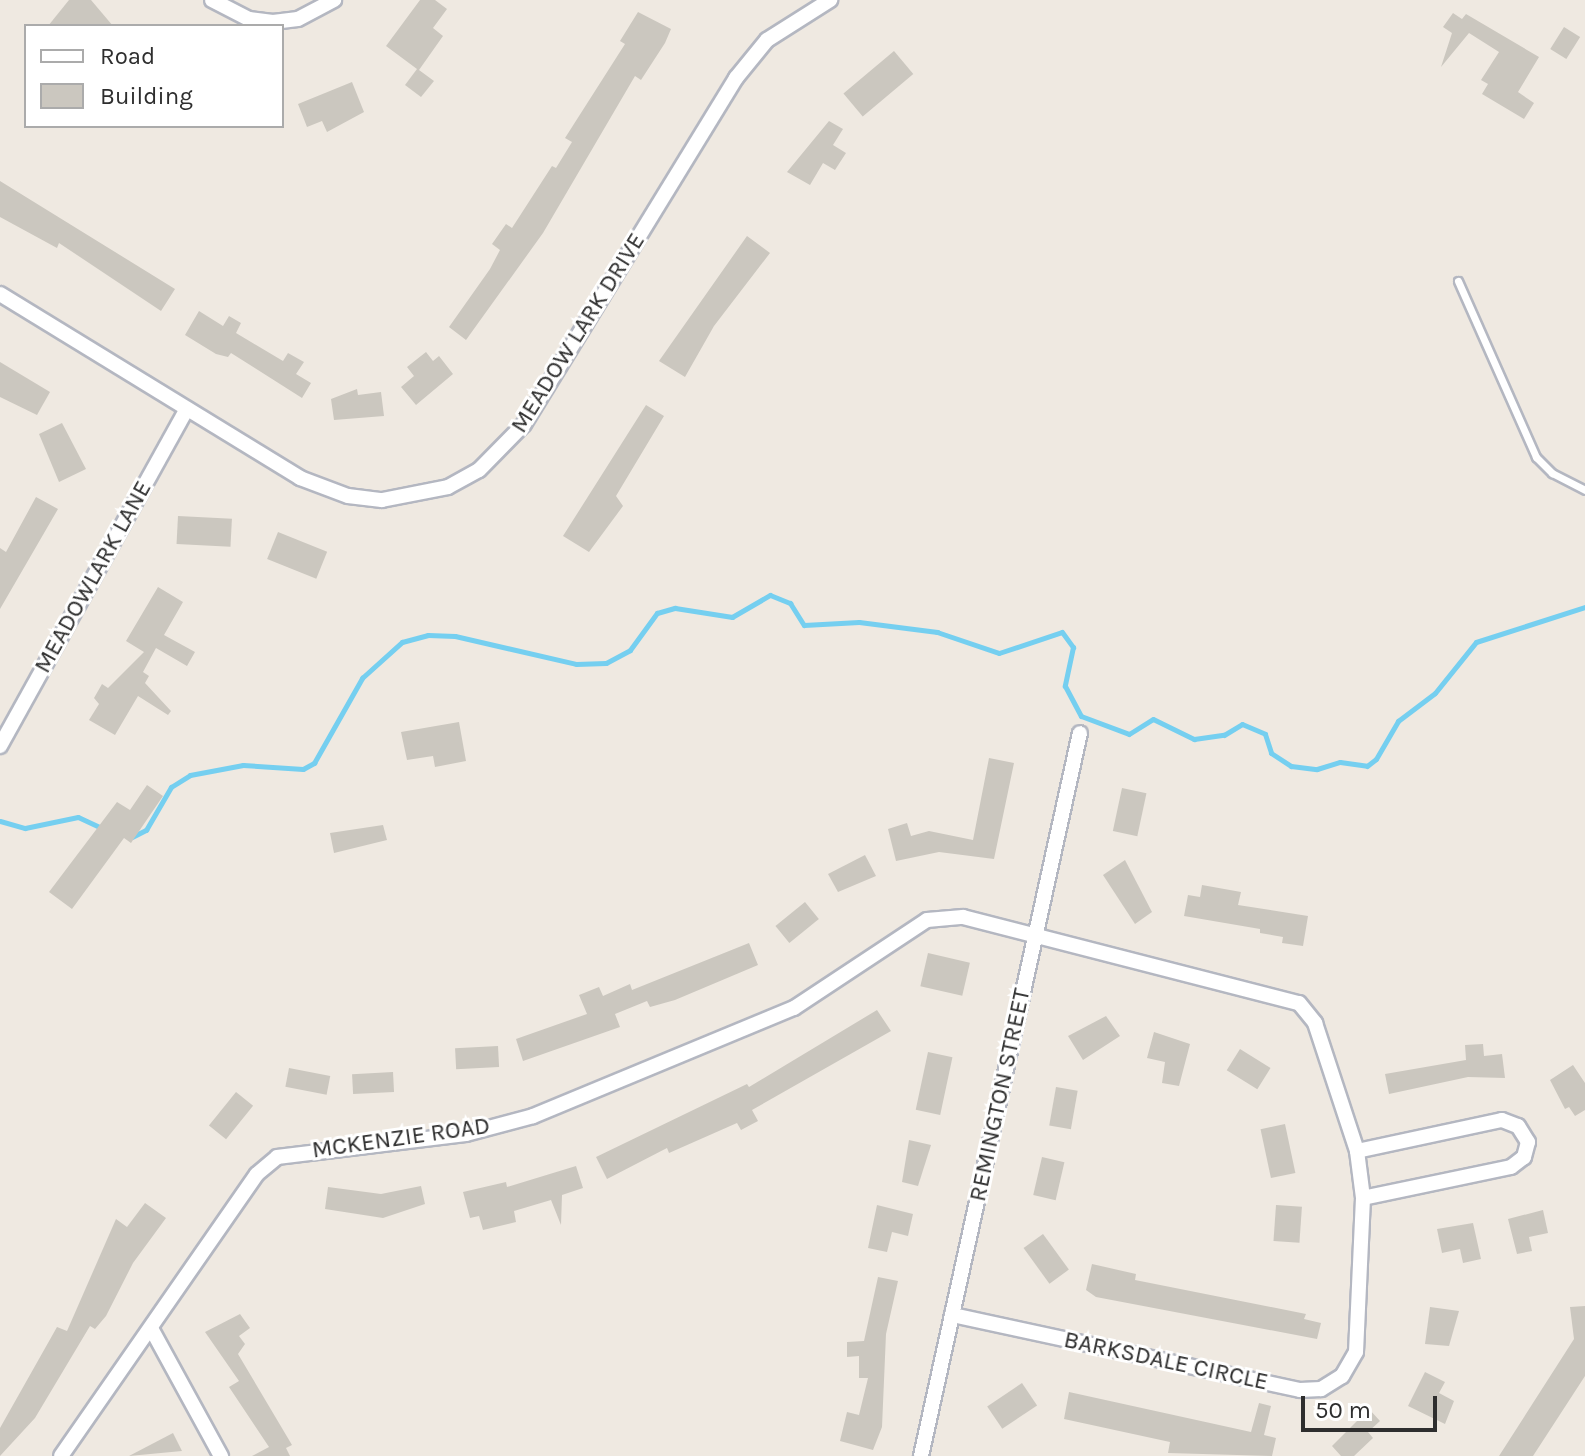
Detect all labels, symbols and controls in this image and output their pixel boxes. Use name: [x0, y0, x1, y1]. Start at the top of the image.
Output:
legend: [24, 24, 284, 128]
text: Road: [100, 42, 155, 70]
text: Building: [100, 82, 193, 110]
street label: MEADOW LARK DRIVE: [505, 228, 651, 438]
street label: MEADOWLARK LANE: [28, 476, 158, 678]
street label: REMINGTON STREET: [963, 986, 1037, 1204]
street label: MCKENZIE ROAD: [310, 1111, 492, 1165]
street label: BARKSDALE CIRCLE: [1061, 1325, 1271, 1397]
scale bar: [1305, 1380, 1441, 1430]
text: 50 m: [1315, 1396, 1371, 1424]

